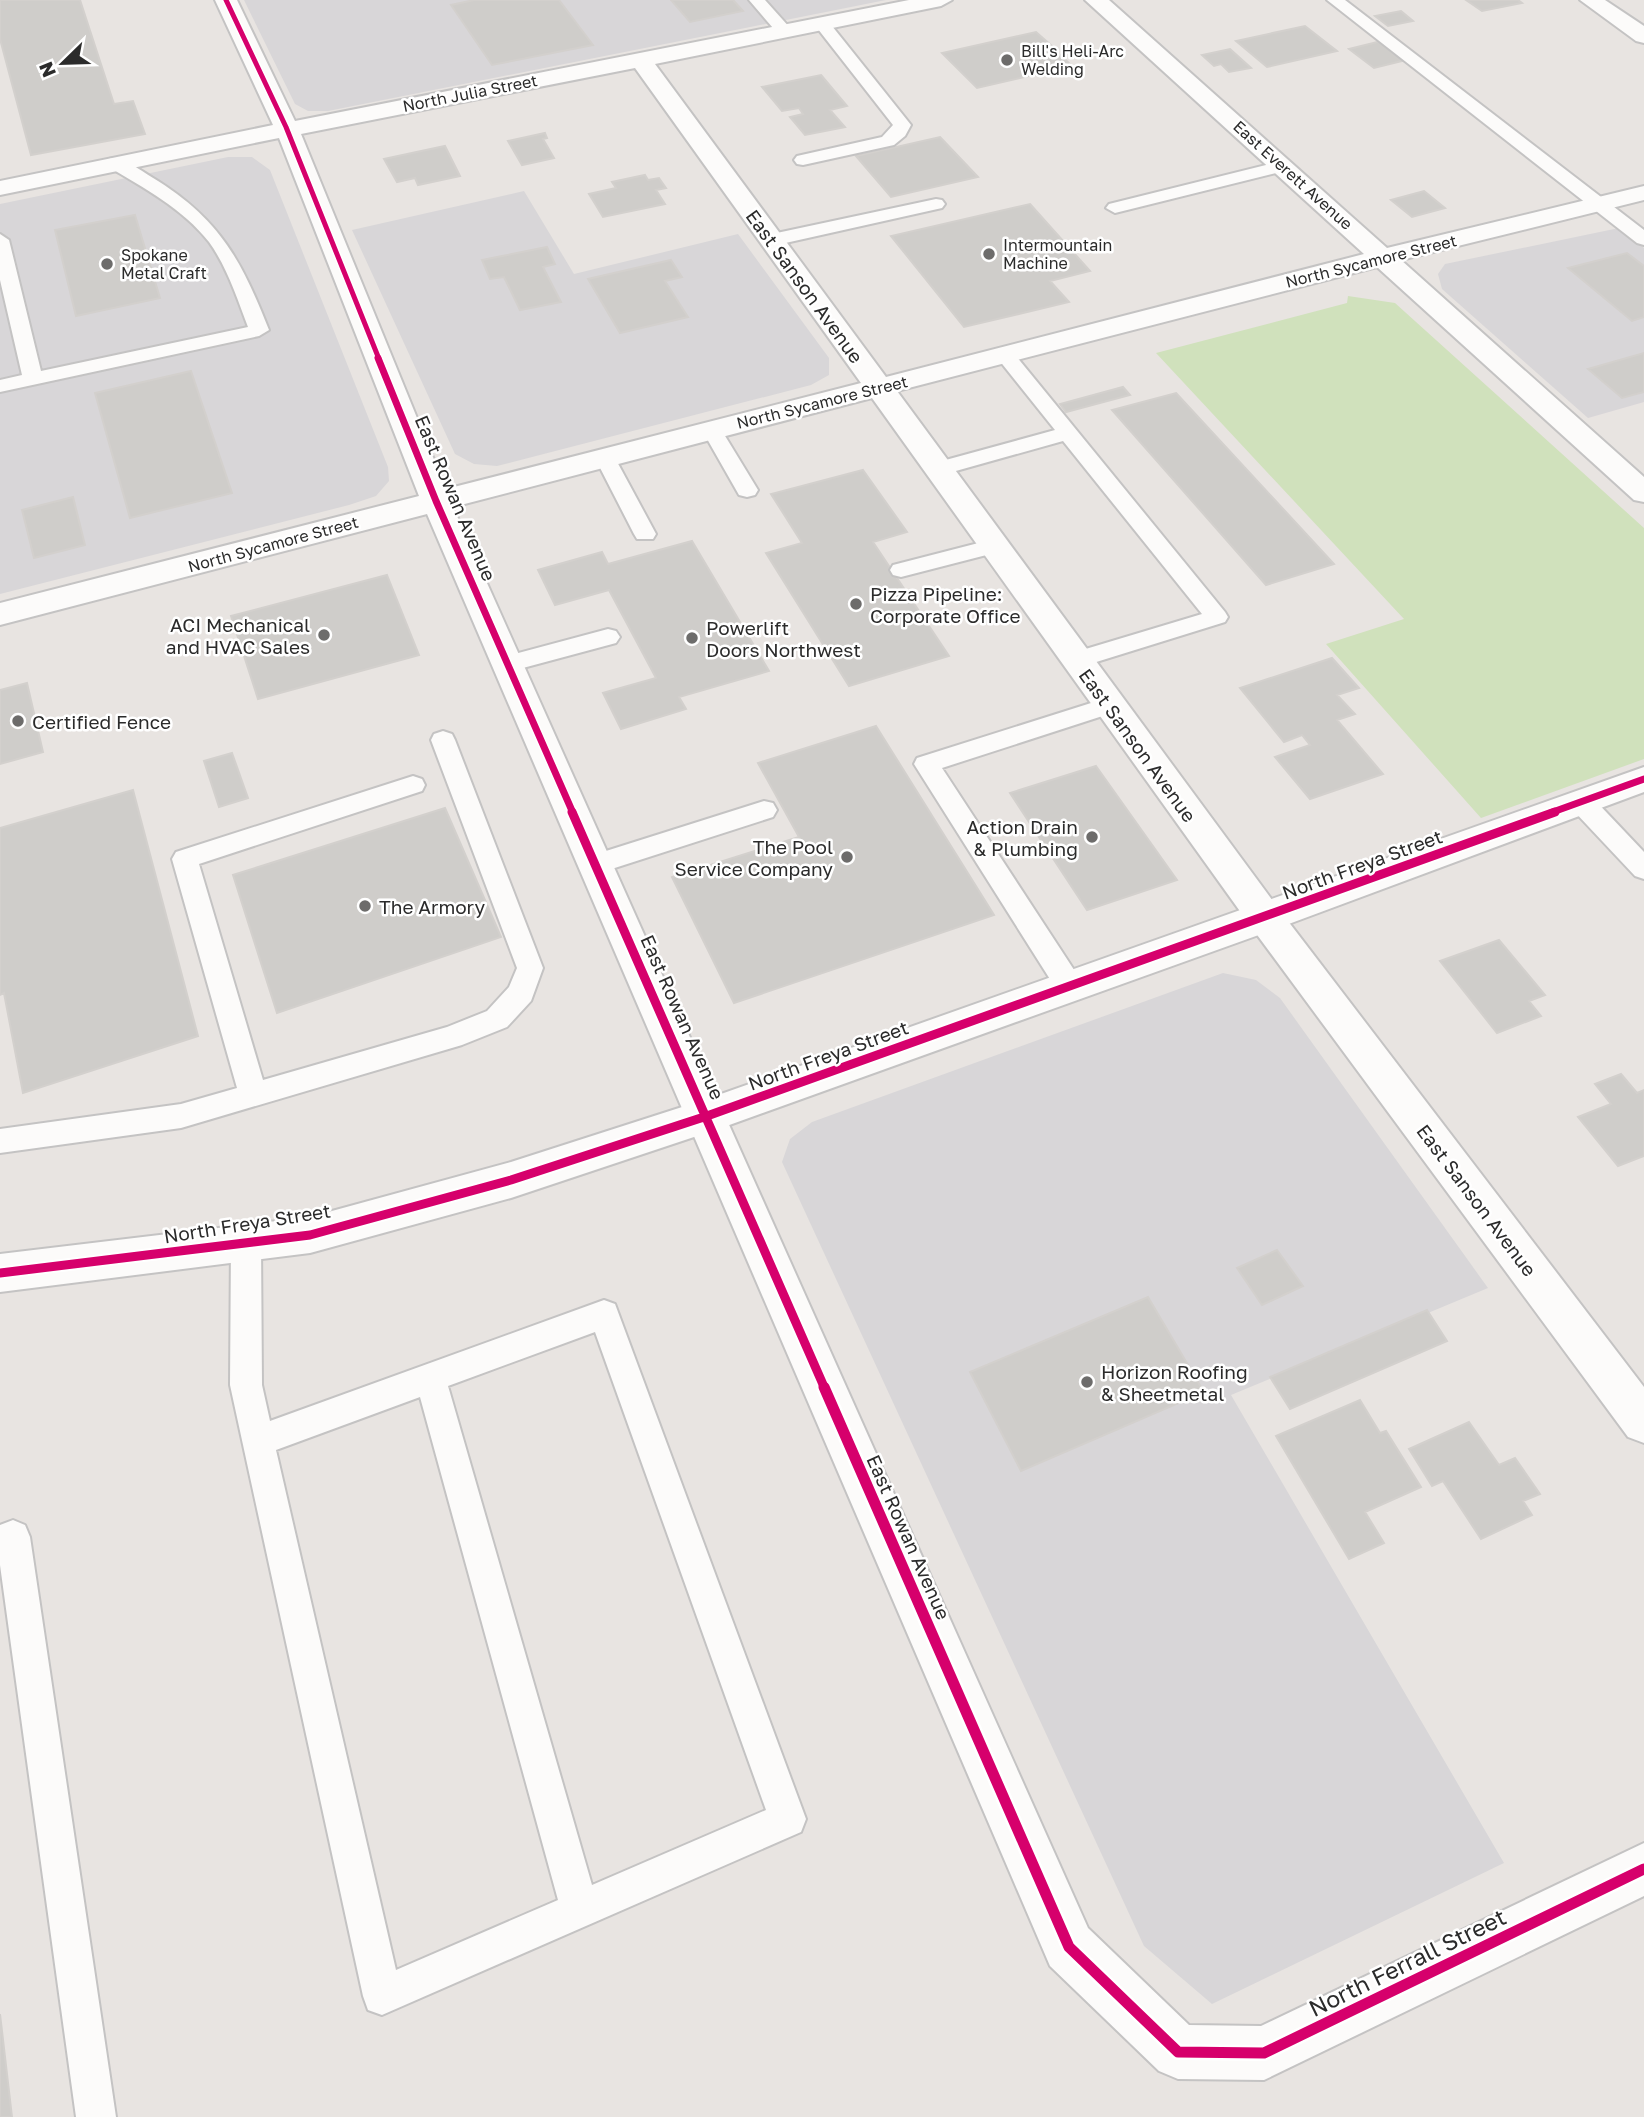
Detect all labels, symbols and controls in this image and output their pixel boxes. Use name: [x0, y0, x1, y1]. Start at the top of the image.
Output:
north arrow: [28, 28, 98, 98]
place label: Bill's Heli-Arc Welding: [1021, 41, 1124, 79]
marker: Bill's Heli-Arc Welding: [999, 52, 1015, 68]
text: N: [33, 59, 60, 81]
street label: North Julia Street: [401, 70, 539, 116]
street label: East Everett Avenue: [1229, 116, 1357, 234]
street label: East Sanson Avenue: [742, 205, 868, 367]
street label: North Sycamore Street: [1283, 230, 1459, 292]
place label: Intermountain Machine: [1003, 235, 1112, 273]
place label: Spokane Metal Craft: [121, 245, 207, 283]
marker: Intermountain Machine: [981, 246, 997, 262]
marker: Spokane Metal Craft: [99, 256, 115, 272]
street label: North Sycamore Street: [734, 371, 910, 433]
street label: East Rowan Avenue: [411, 412, 501, 584]
street label: North Sycamore Street: [186, 512, 360, 576]
place label: Pizza Pipeline: Corporate Office: [870, 582, 1021, 627]
marker: Pizza Pipeline: Corporate Office: [848, 596, 864, 612]
place label: ACI Mechanical and HVAC Sales: [166, 613, 310, 658]
place label: Powerlift Doors Northwest: [706, 616, 861, 661]
marker: ACI Mechanical and HVAC Sales: [316, 627, 332, 643]
marker: Powerlift Doors Northwest: [684, 630, 700, 646]
street label: East Sanson Avenue: [1075, 664, 1201, 826]
place label: Certified Fence: [32, 710, 171, 733]
marker: Certified Fence: [10, 713, 26, 729]
place label: Action Drain & Plumbing: [967, 815, 1078, 860]
street label: North Freya Street: [1279, 824, 1445, 904]
marker: Action Drain & Plumbing: [1084, 829, 1100, 845]
place label: The Pool Service Company: [674, 835, 833, 880]
marker: The Pool Service Company: [839, 849, 855, 865]
place label: The Armory: [379, 895, 486, 918]
marker: The Armory: [357, 898, 373, 914]
street label: East Rowan Avenue: [636, 931, 730, 1103]
street label: North Freya Street: [745, 1015, 911, 1095]
street label: East Sanson Avenue: [1412, 1120, 1542, 1280]
street label: North Freya Street: [162, 1198, 332, 1248]
place label: Horizon Roofing & Sheetmetal: [1101, 1360, 1248, 1405]
marker: Horizon Roofing & Sheetmetal: [1079, 1374, 1095, 1390]
street label: East Rowan Avenue: [862, 1451, 956, 1623]
street label: North Ferrall Street: [1304, 1902, 1510, 2022]

